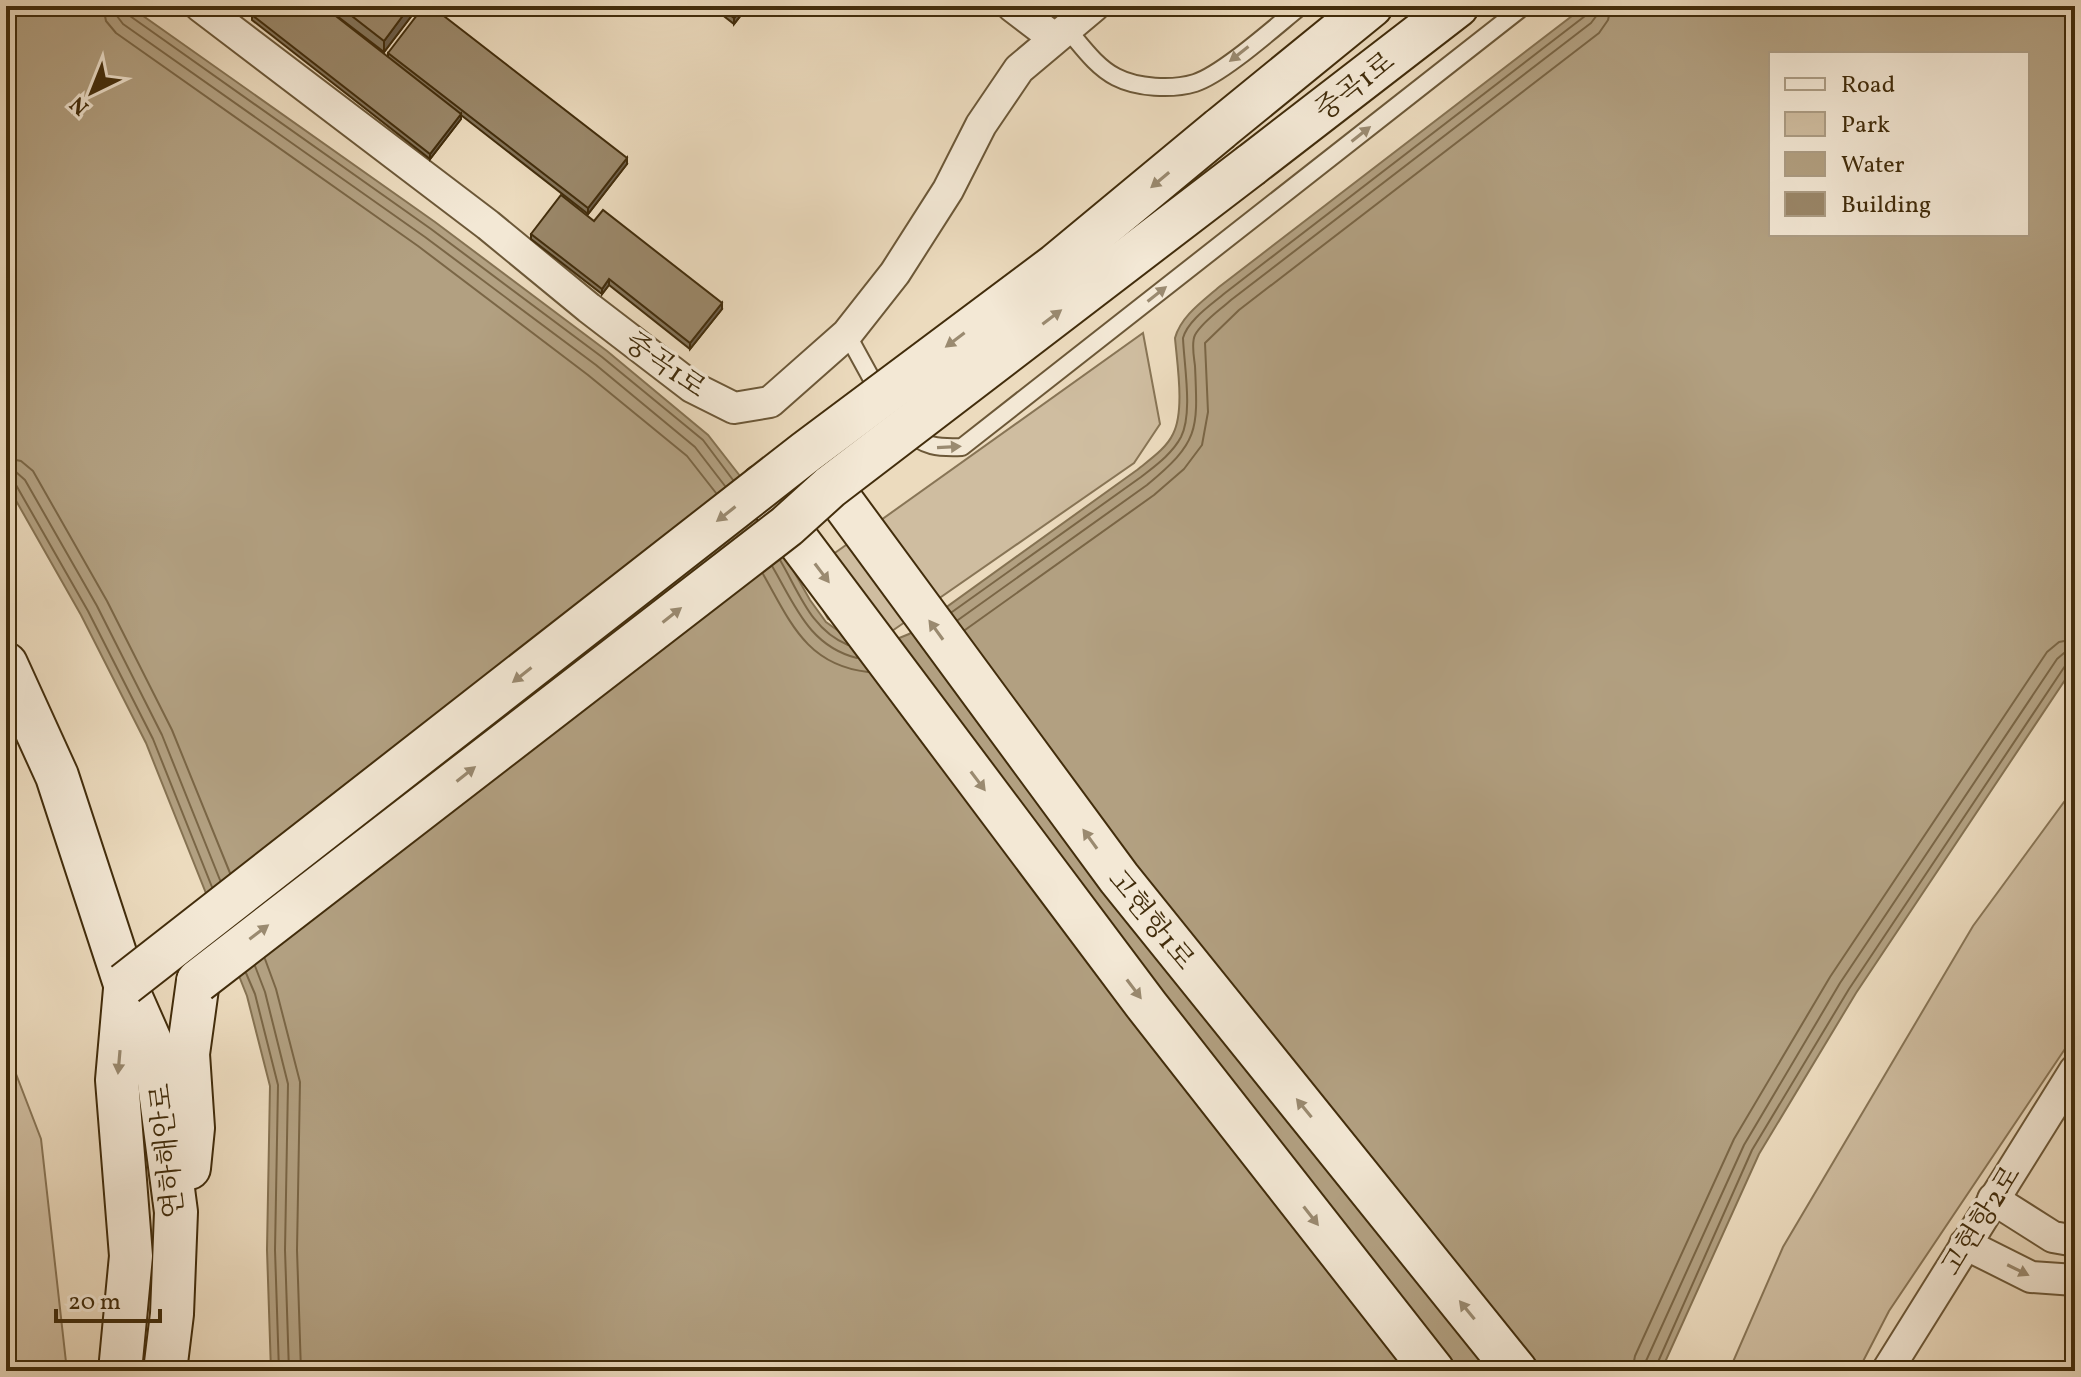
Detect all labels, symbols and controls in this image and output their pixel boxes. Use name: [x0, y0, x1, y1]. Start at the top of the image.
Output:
street label: 중곡1로: [1307, 43, 1404, 131]
one-way arrow: [1229, 46, 1249, 62]
north arrow: [52, 52, 132, 132]
legend: [1769, 52, 2029, 236]
text: Road: [1841, 69, 1895, 103]
text: N: [64, 88, 96, 122]
text: Park: [1841, 109, 1890, 143]
one-way arrow: [1351, 126, 1371, 142]
text: Water: [1841, 149, 1905, 183]
one-way arrow: [1150, 171, 1170, 188]
text: Building: [1841, 189, 1931, 223]
one-way arrow: [1147, 286, 1167, 303]
one-way arrow: [1042, 309, 1063, 325]
street label: 중곡1로: [616, 324, 713, 408]
one-way arrow: [945, 332, 966, 348]
one-way arrow: [937, 440, 962, 453]
one-way arrow: [716, 506, 736, 522]
one-way arrow: [814, 563, 830, 583]
one-way arrow: [661, 608, 682, 624]
one-way arrow: [928, 619, 944, 640]
one-way arrow: [512, 666, 532, 683]
one-way arrow: [455, 766, 476, 782]
one-way arrow: [970, 771, 986, 791]
one-way arrow: [1082, 828, 1098, 850]
street label: 고현항1로: [1097, 862, 1203, 979]
one-way arrow: [249, 924, 269, 940]
one-way arrow: [1126, 978, 1142, 1000]
one-way arrow: [112, 1050, 125, 1075]
street label: 연하해안로: [142, 1081, 195, 1220]
one-way arrow: [1296, 1098, 1313, 1118]
street label: 고현항2로: [1933, 1159, 2031, 1284]
one-way arrow: [1303, 1206, 1319, 1226]
one-way arrow: [2006, 1264, 2029, 1277]
scale bar: [56, 1273, 160, 1323]
text: 20 m: [68, 1286, 121, 1320]
one-way arrow: [1460, 1300, 1476, 1320]

